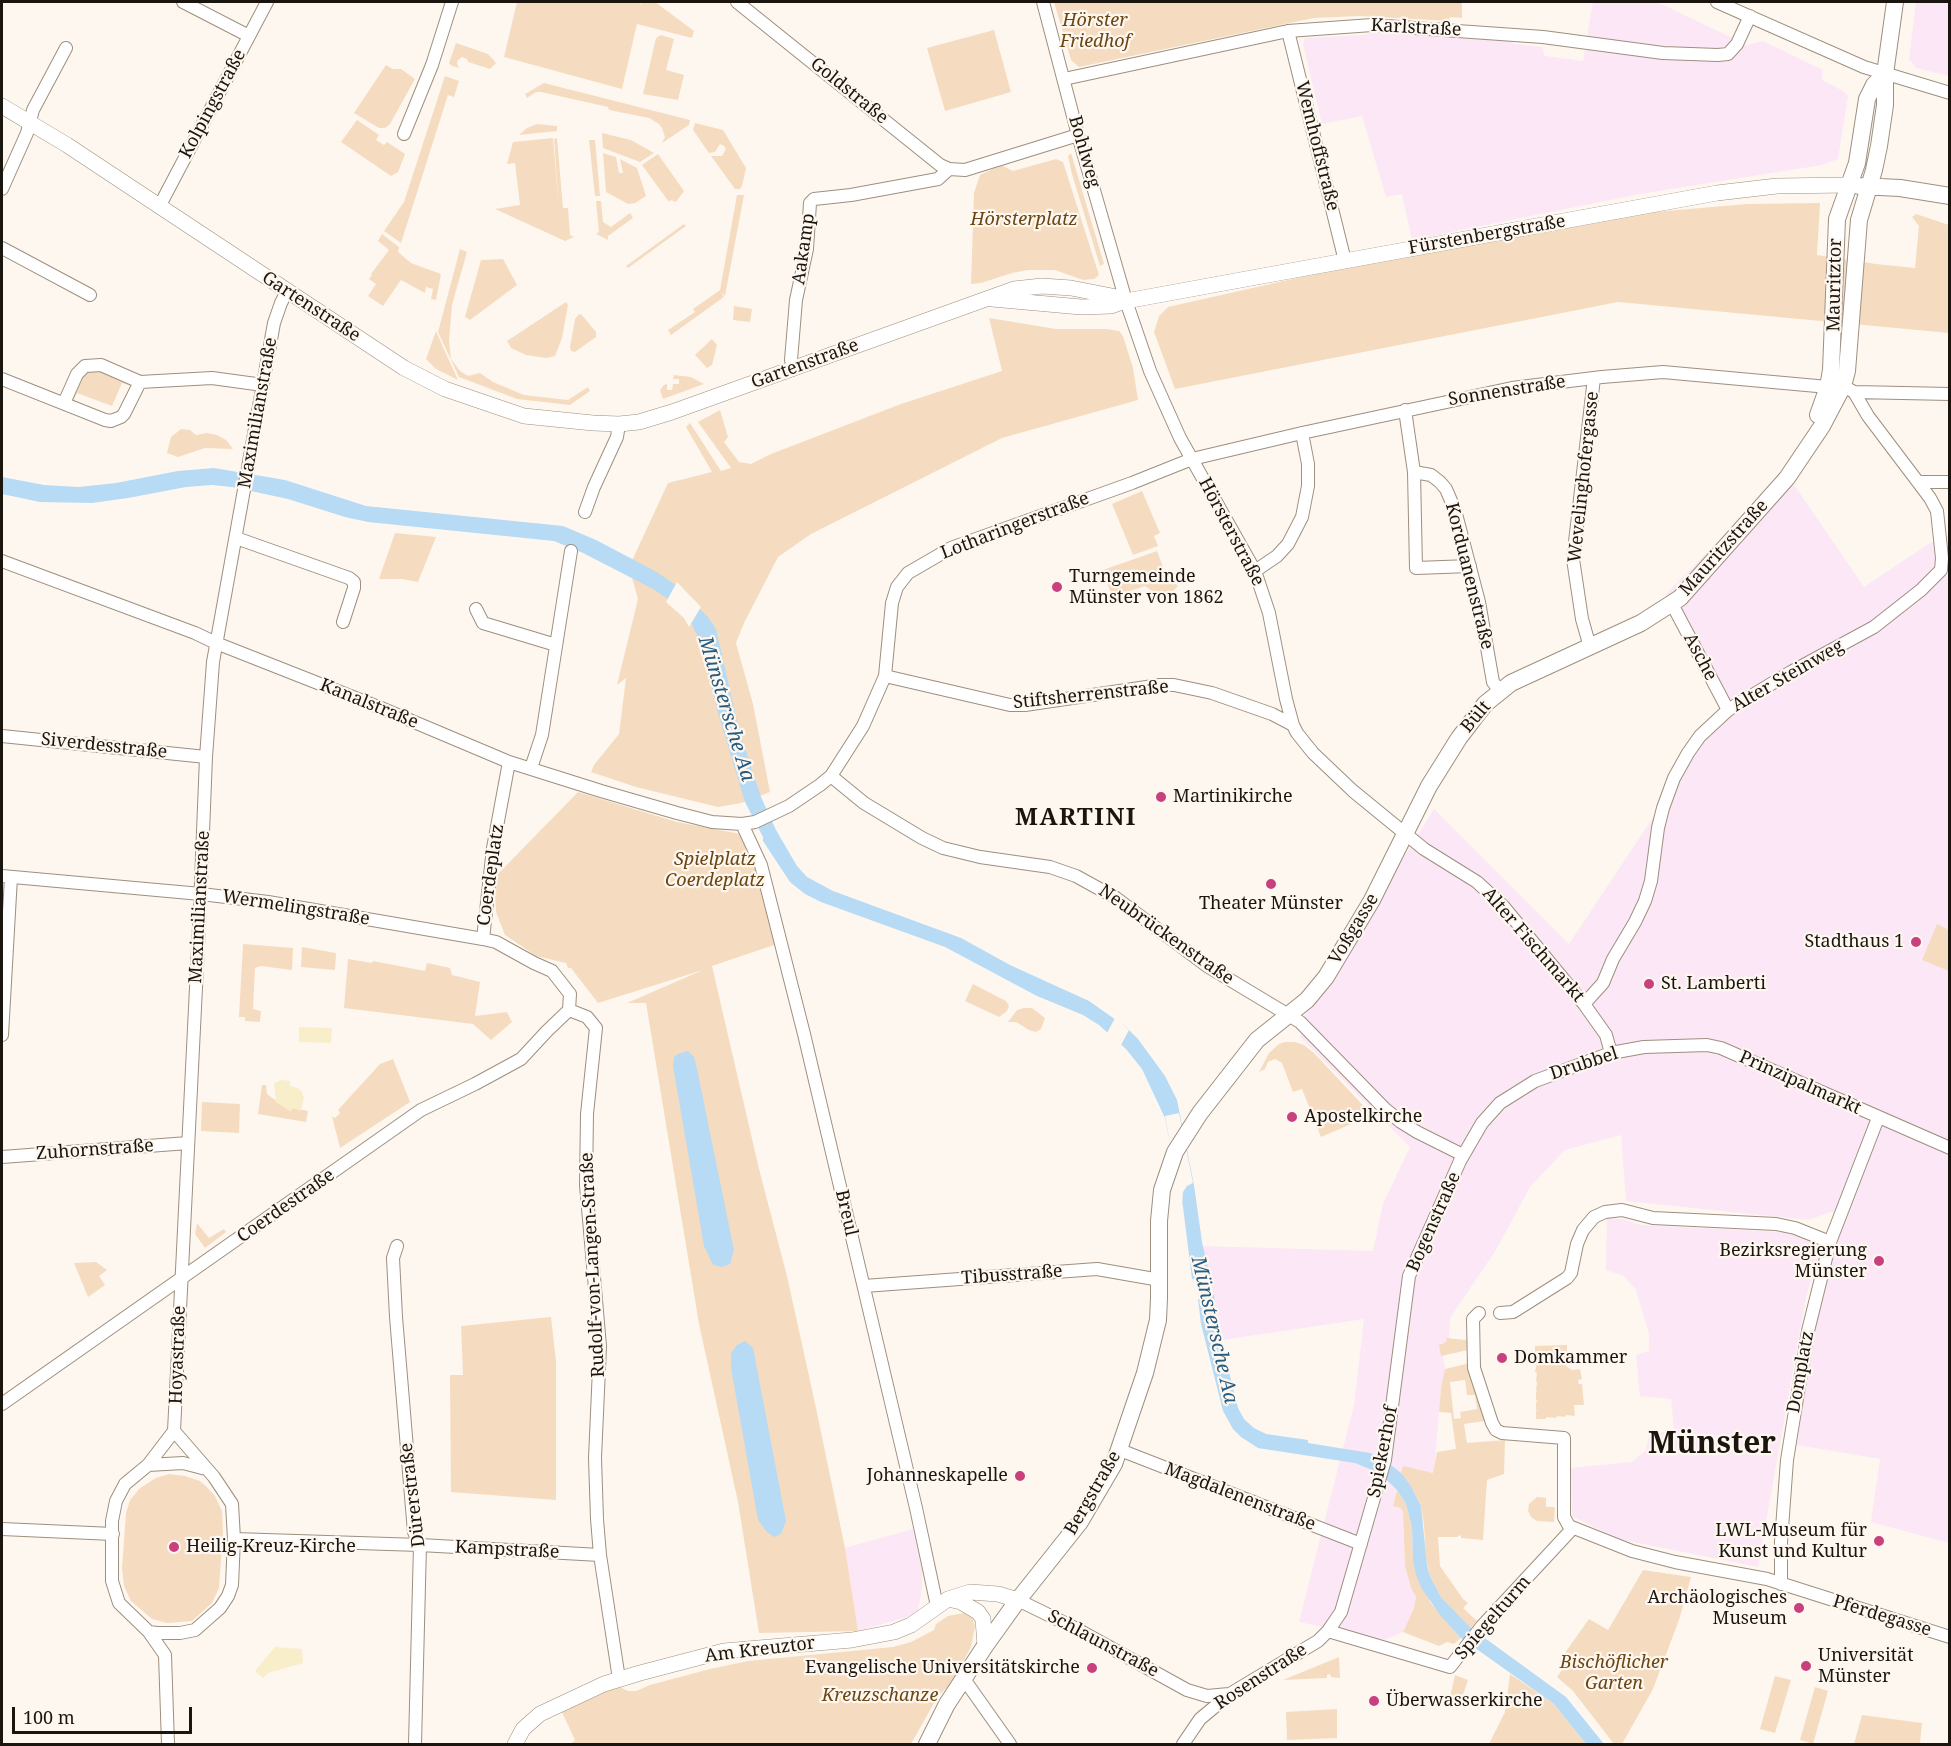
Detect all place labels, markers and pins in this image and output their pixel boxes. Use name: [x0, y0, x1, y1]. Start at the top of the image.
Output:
place label: Turngemeinde Münster von 1862: [1069, 566, 1224, 608]
marker: Turngemeinde Münster von 1862: [1050, 580, 1064, 594]
place label: Martinikirche: [1173, 786, 1293, 808]
marker: Martinikirche: [1154, 790, 1168, 804]
marker: Theater Münster: [1264, 877, 1278, 891]
place label: Theater Münster: [1199, 893, 1343, 915]
place label: Stadthaus 1: [1804, 931, 1904, 953]
marker: Stadthaus 1: [1909, 935, 1923, 949]
place label: St. Lamberti: [1661, 973, 1766, 995]
marker: St. Lamberti: [1642, 977, 1656, 991]
place label: Apostelkirche: [1304, 1106, 1422, 1128]
marker: Apostelkirche: [1285, 1110, 1299, 1124]
place label: Bezirksregierung Münster: [1719, 1240, 1867, 1282]
marker: Bezirksregierung Münster: [1872, 1254, 1886, 1268]
place label: Domkammer: [1514, 1347, 1627, 1369]
marker: Domkammer: [1495, 1351, 1509, 1365]
place label: Johanneskapelle: [867, 1465, 1008, 1487]
marker: Johanneskapelle: [1013, 1469, 1027, 1483]
place label: LWL-Museum für Kunst und Kultur: [1715, 1520, 1867, 1562]
marker: LWL-Museum für Kunst und Kultur: [1872, 1534, 1886, 1548]
place label: Heilig-Kreuz-Kirche: [186, 1536, 356, 1558]
marker: Heilig-Kreuz-Kirche: [167, 1540, 181, 1554]
place label: Archäologisches Museum: [1647, 1587, 1787, 1630]
marker: Archäologisches Museum: [1792, 1601, 1806, 1615]
place label: Universität Münster: [1818, 1645, 1913, 1688]
place label: Evangelische Universitätskirche: [805, 1657, 1080, 1679]
marker: Universität Münster: [1799, 1659, 1813, 1673]
marker: Evangelische Universitätskirche: [1085, 1661, 1099, 1675]
place label: Überwasserkirche: [1386, 1690, 1543, 1712]
marker: Überwasserkirche: [1367, 1694, 1381, 1708]

